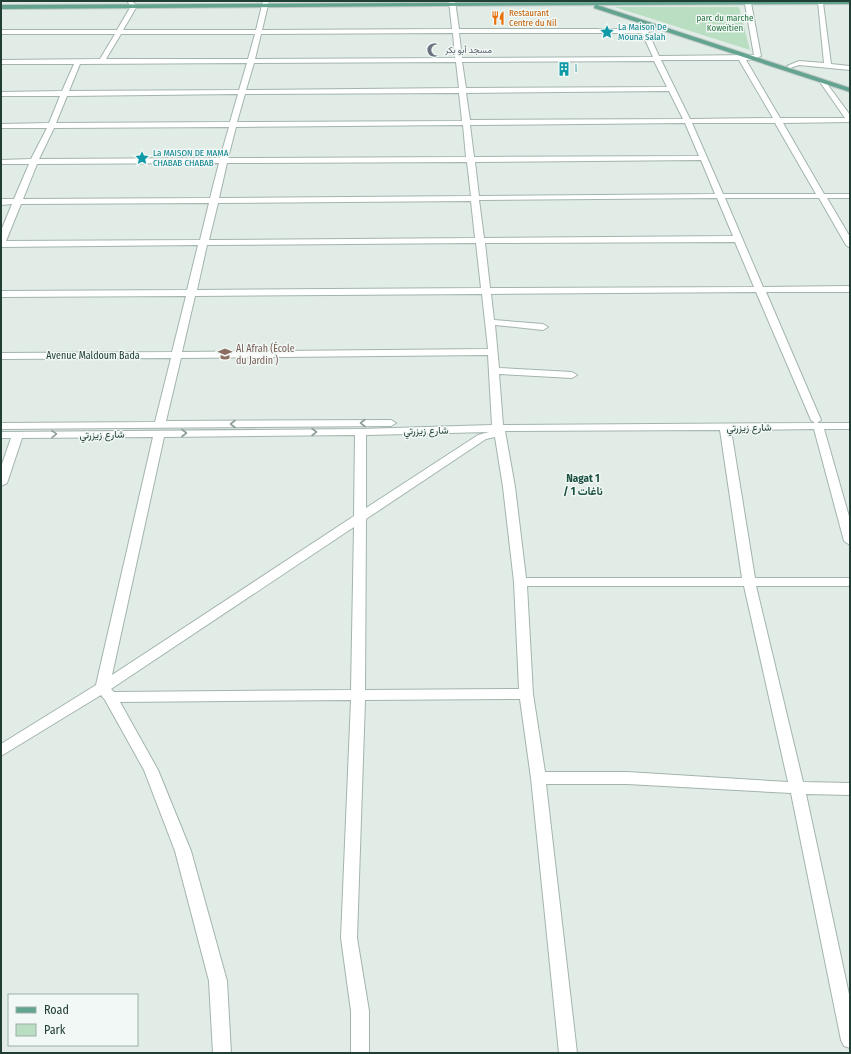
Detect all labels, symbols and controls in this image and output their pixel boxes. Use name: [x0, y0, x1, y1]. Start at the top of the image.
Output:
place label: Restaurant Centre du Nil: [509, 8, 557, 28]
restaurant icon: Restaurant Centre du Nil: [490, 10, 506, 26]
park label: parc du marche Koweïtien: [697, 13, 754, 33]
place label: La Maison De Mouna Salah: [618, 22, 667, 42]
place icon: La Maison De Mouna Salah: [599, 24, 615, 40]
mosque icon: مسجد أبو بكر: [426, 42, 442, 58]
place label: مسجد أبو بكر: [444, 45, 492, 56]
building icon: أ: [556, 61, 572, 77]
place label: أ: [575, 64, 577, 74]
place label: La MAISON DE MAMA CHABAB CHABAB: [153, 148, 229, 168]
place icon: La MAISON DE MAMA CHABAB CHABAB: [134, 150, 150, 166]
place label: Al Afrah (École du Jardin ): [236, 341, 295, 367]
school or university icon: Al Afrah (École du Jardin ): [217, 346, 233, 362]
street label: Avenue Maldoum Bada: [46, 350, 140, 362]
one-way arrow: [360, 419, 366, 427]
one-way arrow: [230, 420, 236, 428]
street label: شارع زيزرتي: [726, 422, 772, 436]
street label: شارع زيزرتي: [403, 425, 449, 439]
one-way arrow: [311, 428, 317, 436]
street label: شارع زيزرتي: [79, 429, 125, 443]
one-way arrow: [181, 429, 187, 437]
one-way arrow: [51, 430, 57, 438]
district label: Nagat 1 / ناغات 1: [563, 472, 603, 498]
legend: [8, 994, 138, 1046]
text: Road: [44, 1003, 69, 1017]
text: Park: [44, 1023, 66, 1037]

